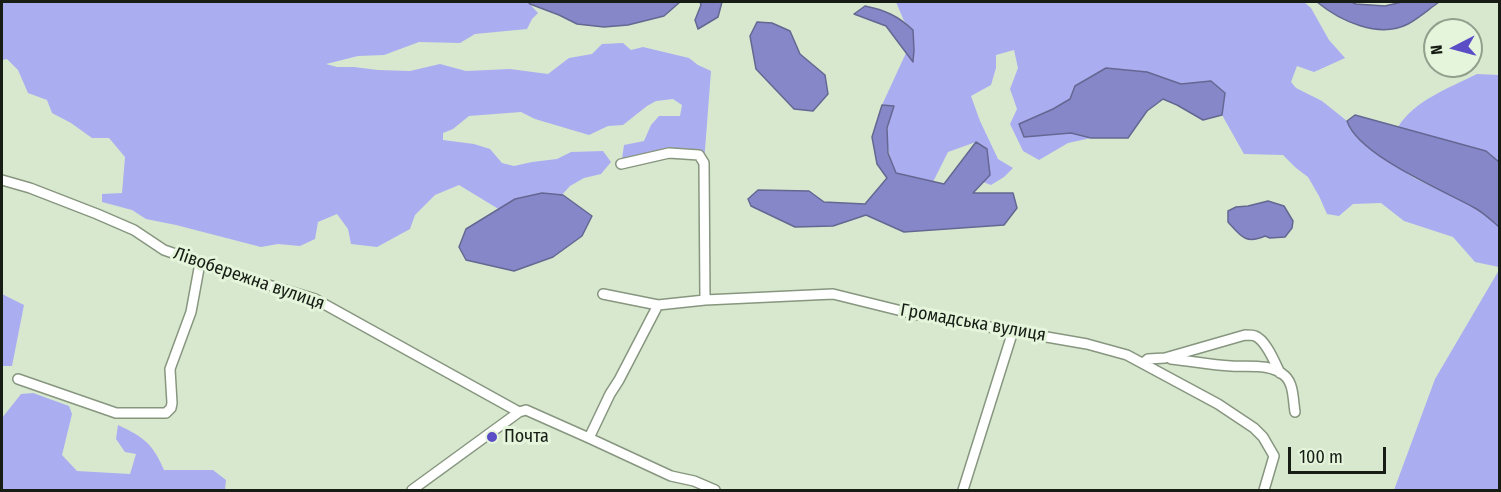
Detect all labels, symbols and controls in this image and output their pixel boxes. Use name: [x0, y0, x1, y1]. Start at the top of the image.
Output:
north arrow: [1423, 18, 1483, 78]
text: N: [1427, 44, 1447, 55]
street label: Лівобережна вулиця: [171, 243, 327, 315]
street label: Громадська вулиця: [899, 300, 1047, 346]
place label: Почта: [504, 426, 549, 448]
marker: Почта: [485, 430, 499, 444]
scale bar: [1291, 435, 1388, 473]
text: 100 m: [1299, 446, 1343, 468]

